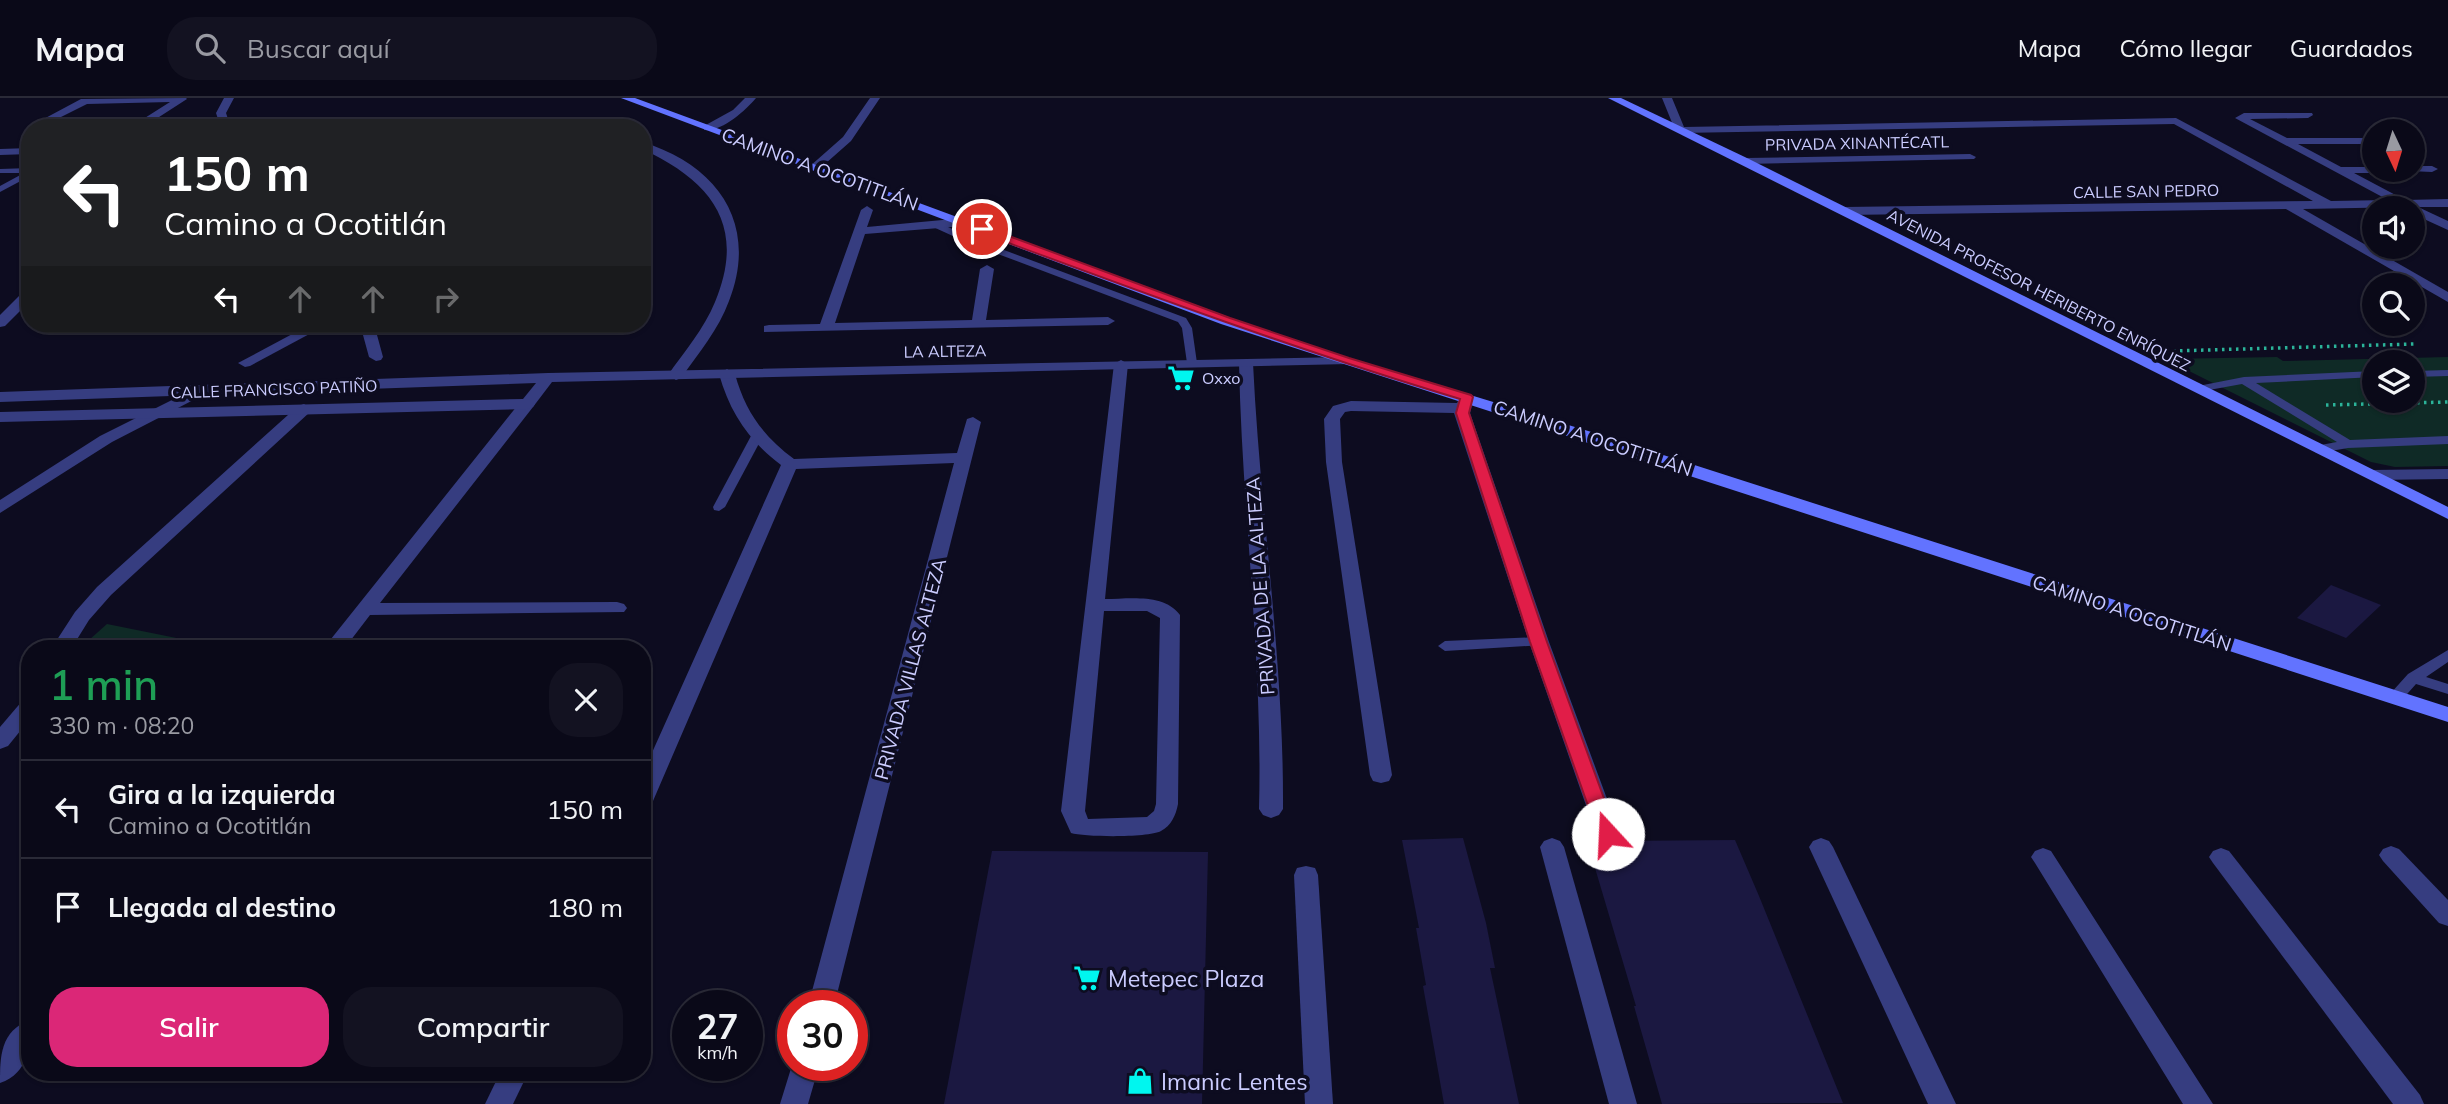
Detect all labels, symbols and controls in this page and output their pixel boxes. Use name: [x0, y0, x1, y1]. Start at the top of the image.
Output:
search box: [167, 17, 657, 80]
text: Mapa: [35, 28, 125, 69]
icon: search: [191, 29, 229, 67]
text: Buscar aquí: [247, 32, 390, 65]
text: Mapa: [2018, 33, 2081, 63]
text: Cómo llegar: [2119, 33, 2252, 63]
text: Guardados: [2290, 33, 2413, 63]
north arrow: [2362, 119, 2426, 182]
map controls: [2362, 119, 2425, 413]
street label: CAMINO A OCOTITLÁN: [718, 122, 922, 216]
street label: PRIVADA XINANTÉCATL: [1765, 131, 1950, 155]
text: 150 m: [164, 142, 310, 203]
icon: left: [49, 147, 140, 238]
street label: CALLE SAN PEDRO: [2073, 180, 2219, 202]
button: sound: [2362, 196, 2425, 259]
pin: [952, 199, 1012, 259]
text: Camino a Ocotitlán: [164, 203, 447, 243]
street label: AVENIDA PROFESOR HERIBERTO ENRÍQUEZ: [1884, 204, 2194, 376]
icon: arrive: [963, 210, 1001, 248]
button: search: [2362, 273, 2425, 336]
icon: left: [208, 280, 246, 318]
icon: ahead: [281, 280, 319, 318]
icon: ahead: [354, 280, 392, 318]
icon: right: [427, 280, 465, 318]
street label: LA ALTEZA: [903, 340, 987, 362]
button: layers: [2362, 350, 2425, 413]
supermarket icon: Oxxo: [1166, 363, 1196, 393]
place label: Oxxo: [1202, 368, 1240, 388]
street label: CALLE FRANCISCO PATIÑO: [170, 375, 378, 403]
street label: CAMINO A OCOTITLÁN: [1491, 394, 1695, 482]
street label: PRIVADA DE LA ALTEZA: [1240, 476, 1280, 696]
street label: PRIVADA VILLAS ALTEZA: [869, 556, 951, 782]
street label: CAMINO A OCOTITLÁN: [2030, 569, 2234, 657]
text: 1 min: [49, 658, 158, 711]
button: close: [549, 663, 623, 737]
text: 330 m · 08:20: [49, 711, 194, 740]
text: Gira a la izquierda: [108, 778, 336, 811]
icon: left: [49, 790, 87, 828]
text: 150 m: [547, 793, 623, 826]
position arrow: [1571, 797, 1645, 871]
text: Camino a Ocotitlán: [108, 811, 312, 840]
icon: arrive: [49, 888, 87, 926]
text: Llegada al destino: [108, 891, 336, 924]
text: 180 m: [547, 891, 623, 924]
supermarket icon: Metepec Plaza: [1072, 963, 1102, 993]
place label: Metepec Plaza: [1108, 964, 1264, 993]
button: Salir: [49, 987, 329, 1067]
button: Compartir: [343, 987, 623, 1067]
speed limit sign: 30: [777, 990, 868, 1081]
text: 27: [696, 1004, 739, 1048]
text: km/h: [697, 1041, 738, 1064]
shop icon: Imanic Lentes: [1125, 1066, 1155, 1096]
place label: Imanic Lentes: [1161, 1067, 1308, 1096]

